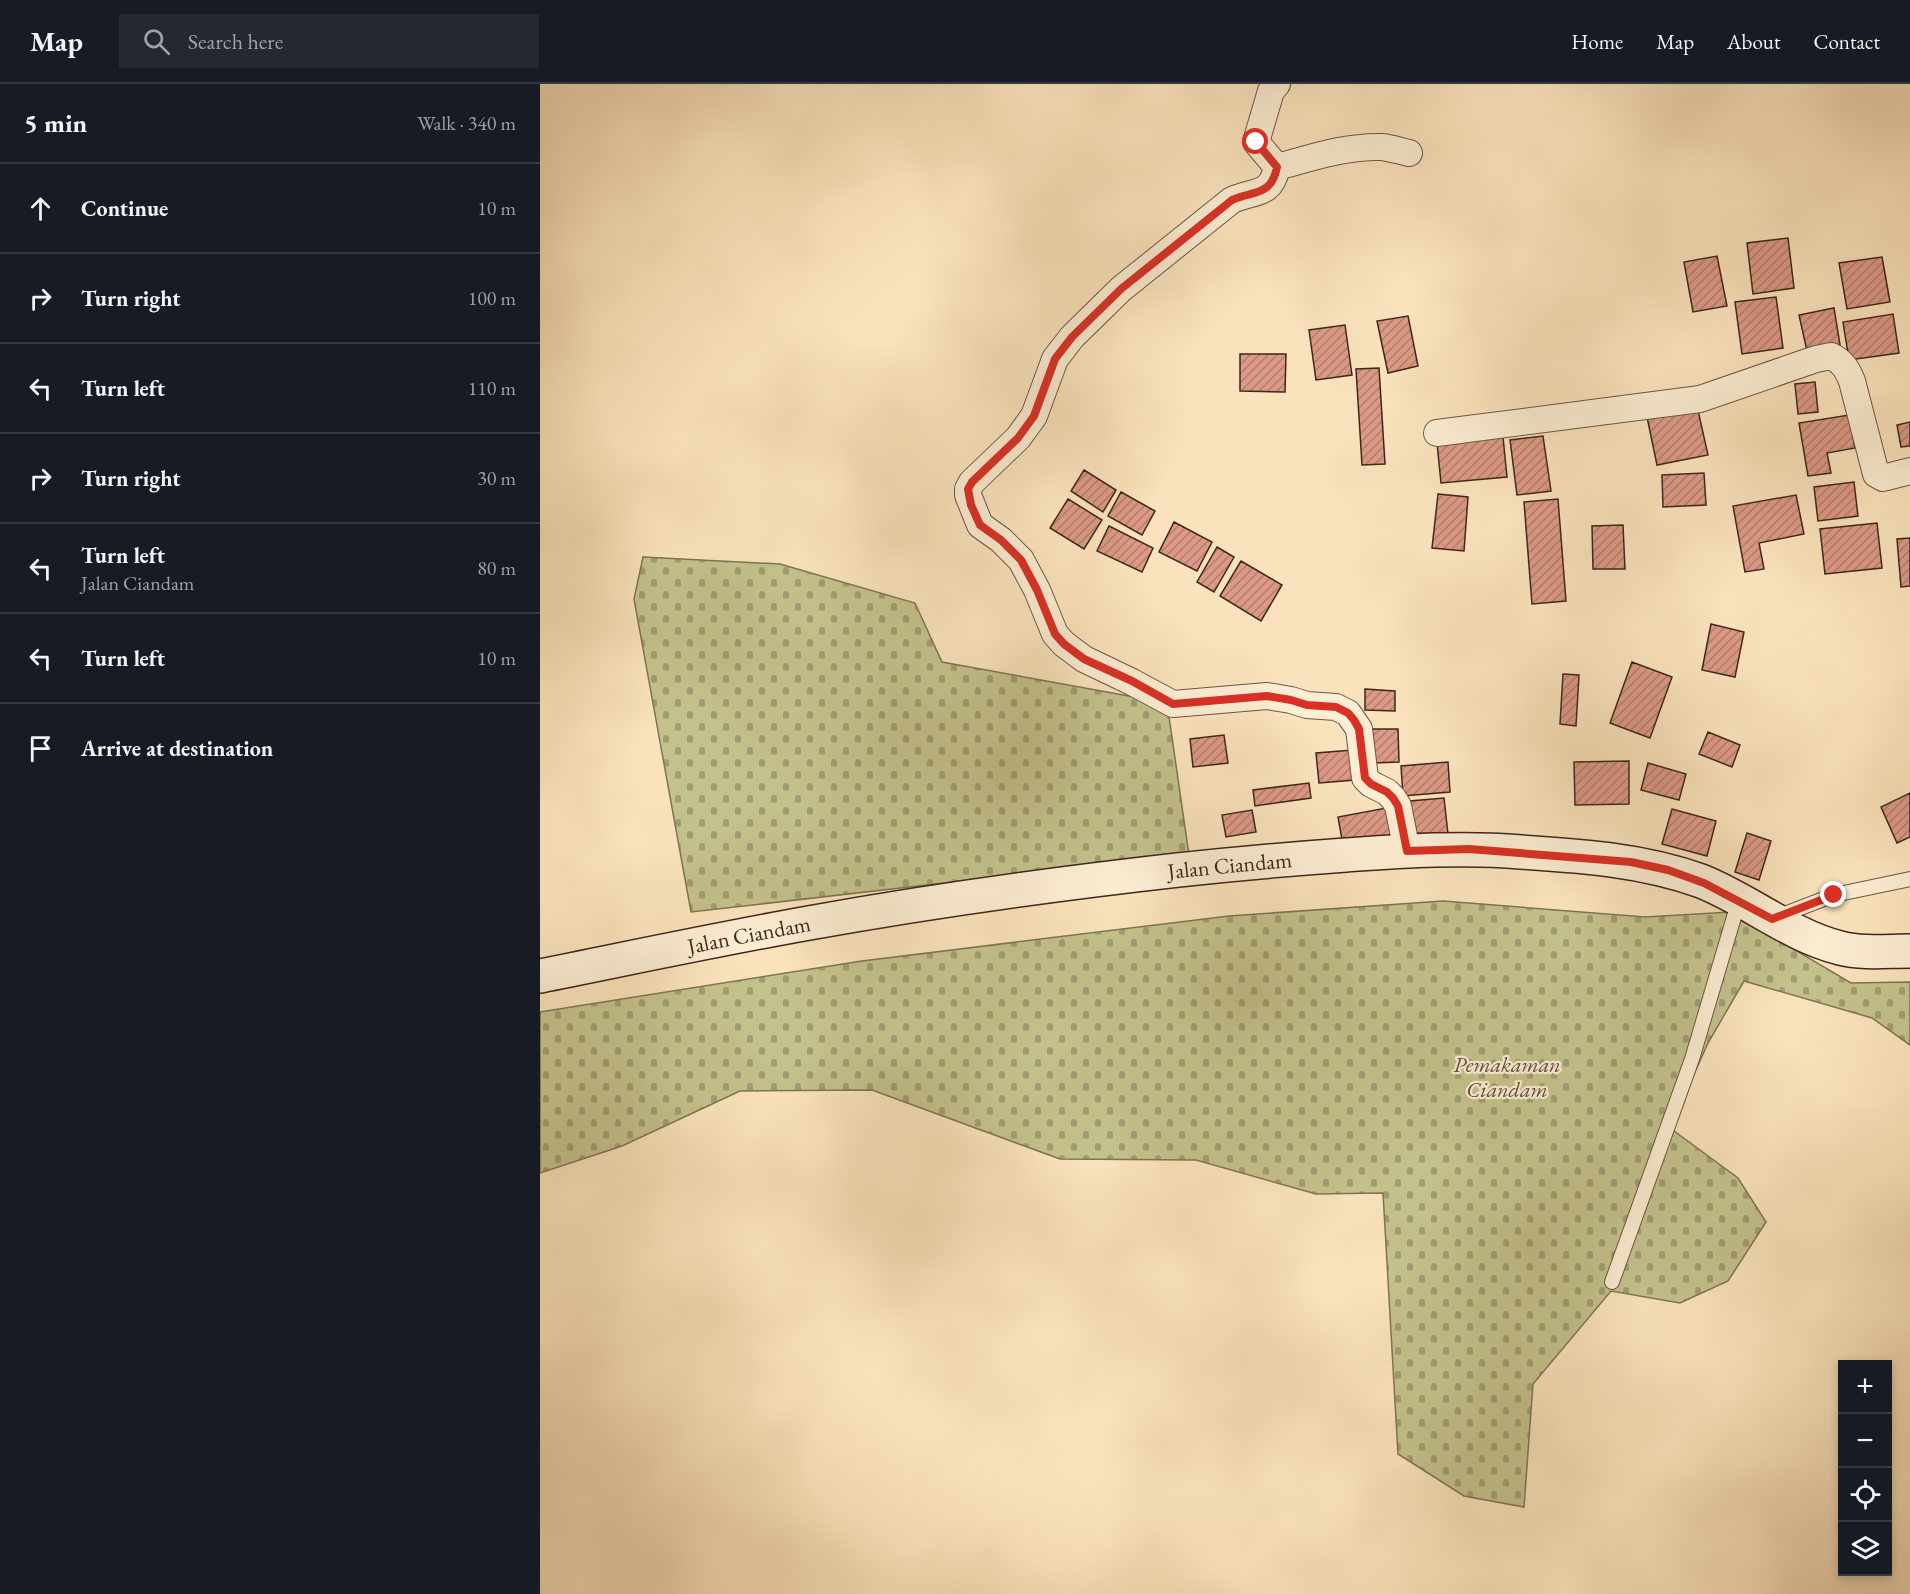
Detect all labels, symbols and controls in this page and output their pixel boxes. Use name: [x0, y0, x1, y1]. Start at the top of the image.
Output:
search box: [119, 14, 539, 68]
text: Map: [30, 23, 83, 59]
icon: search: [140, 25, 173, 58]
text: Search here: [188, 27, 283, 56]
text: Home: [1571, 28, 1623, 55]
text: Map: [1656, 28, 1694, 55]
text: About: [1727, 28, 1780, 55]
text: Contact: [1813, 28, 1880, 55]
text: 5 min: [24, 106, 87, 140]
text: Walk · 340 m: [417, 110, 516, 136]
route start: [1242, 128, 1268, 154]
icon: ahead: [24, 192, 57, 225]
text: Continue: [81, 194, 168, 223]
text: 10 m: [477, 195, 516, 221]
icon: right: [24, 282, 57, 315]
text: Turn right: [81, 284, 180, 313]
text: 100 m: [468, 285, 516, 311]
icon: left: [24, 372, 57, 405]
text: Turn left: [81, 374, 165, 403]
text: 110 m: [468, 375, 516, 401]
icon: right: [24, 462, 57, 495]
text: Turn right: [81, 464, 180, 493]
text: 30 m: [477, 465, 516, 491]
text: Turn left: [81, 541, 165, 570]
icon: left: [24, 552, 57, 585]
text: 80 m: [477, 555, 516, 581]
text: Jalan Ciandam: [81, 570, 194, 596]
icon: left: [24, 642, 57, 675]
text: Turn left: [81, 644, 165, 673]
text: 10 m: [477, 645, 516, 671]
icon: arrive: [24, 732, 57, 765]
text: Arrive at destination: [81, 734, 273, 763]
street label: Jalan Ciandam: [1164, 845, 1293, 886]
route end: [1820, 881, 1846, 907]
street label: Jalan Ciandam: [683, 909, 813, 961]
park label: Pemakaman Ciandam: [1453, 1050, 1561, 1104]
map controls: [1838, 1360, 1892, 1576]
button: +: [1838, 1360, 1892, 1414]
button: −: [1838, 1414, 1892, 1468]
button: locate: [1838, 1468, 1892, 1522]
button: layers: [1838, 1522, 1892, 1576]

